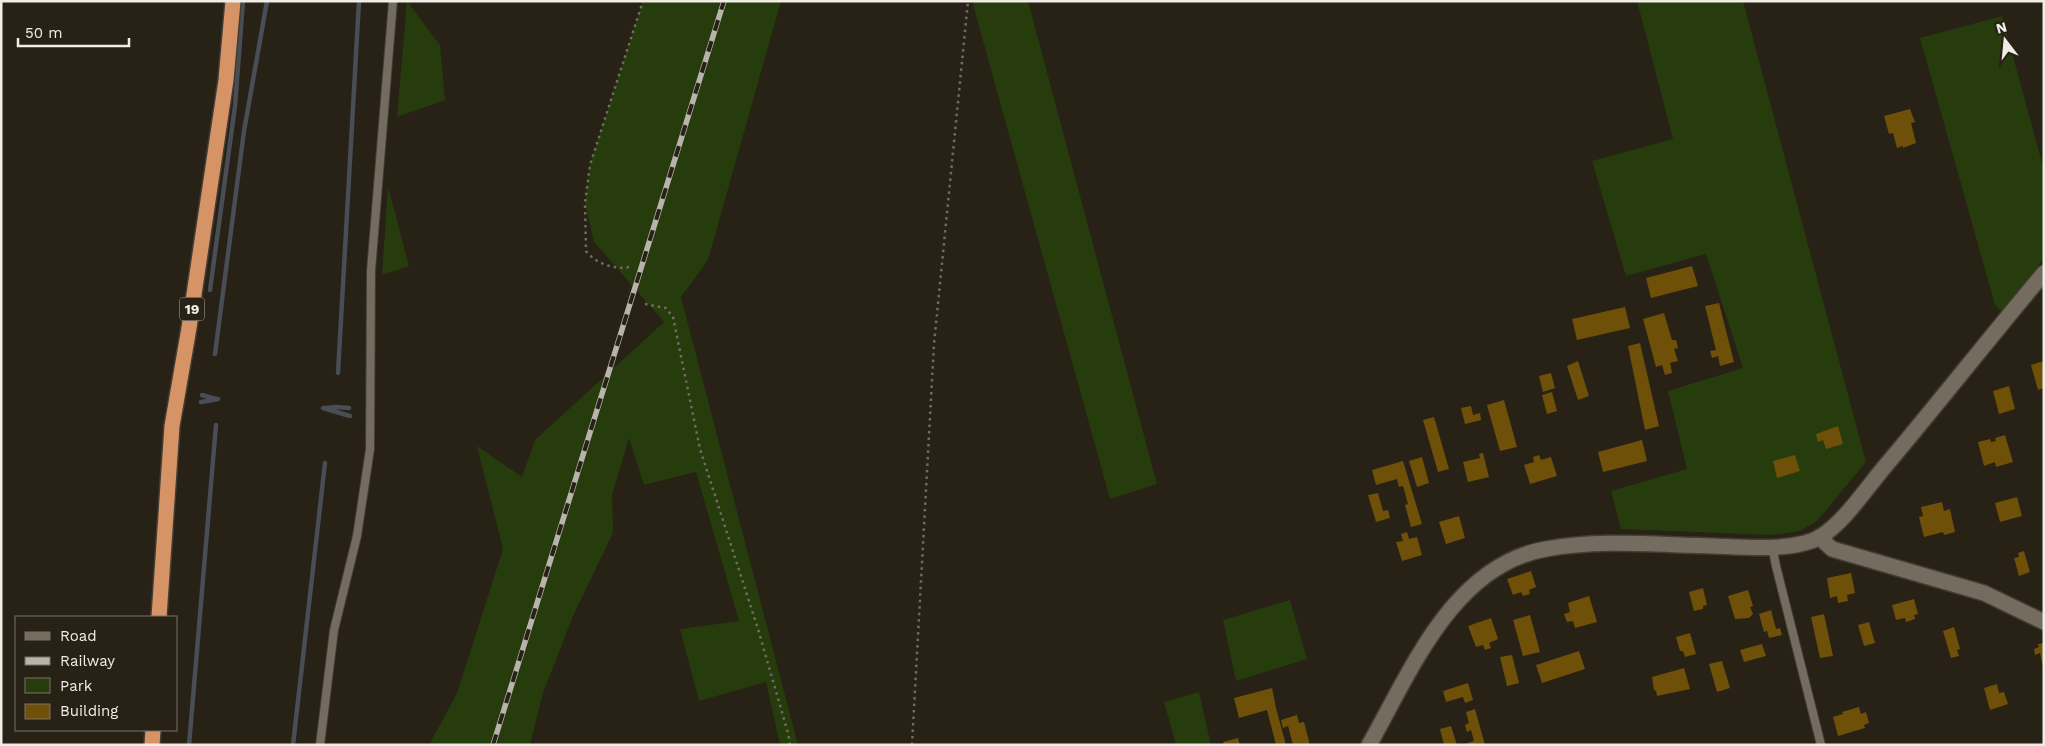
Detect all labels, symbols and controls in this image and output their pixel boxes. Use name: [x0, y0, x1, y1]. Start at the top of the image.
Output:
scale bar: [18, 15, 129, 47]
north arrow: [1980, 15, 2030, 65]
text: N: [1994, 18, 2009, 37]
text: 50 m: [25, 24, 62, 42]
road number: 19: [180, 298, 204, 320]
legend: [15, 616, 178, 731]
text: Road: [60, 627, 97, 645]
text: Railway: [60, 652, 115, 670]
text: Park: [60, 677, 93, 695]
text: Building: [60, 702, 118, 720]

